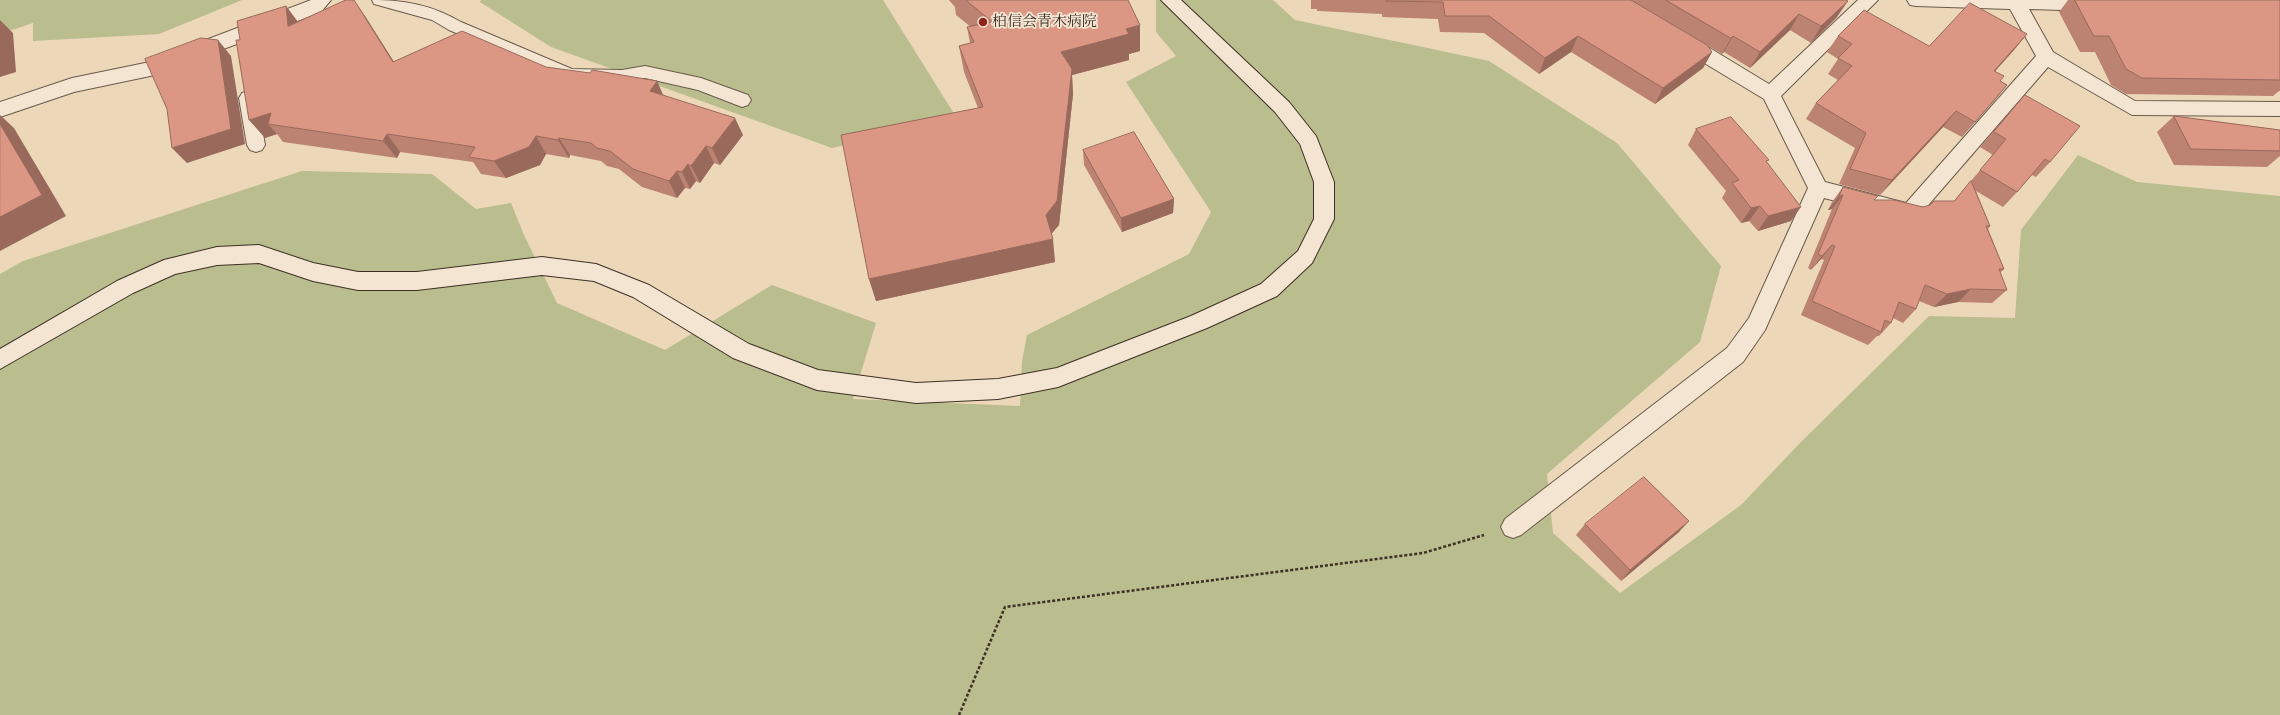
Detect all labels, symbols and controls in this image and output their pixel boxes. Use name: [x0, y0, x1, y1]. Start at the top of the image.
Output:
place label: 柏信会青木病院: [992, 13, 1097, 31]
marker: 柏信会青木病院: [977, 16, 989, 28]

